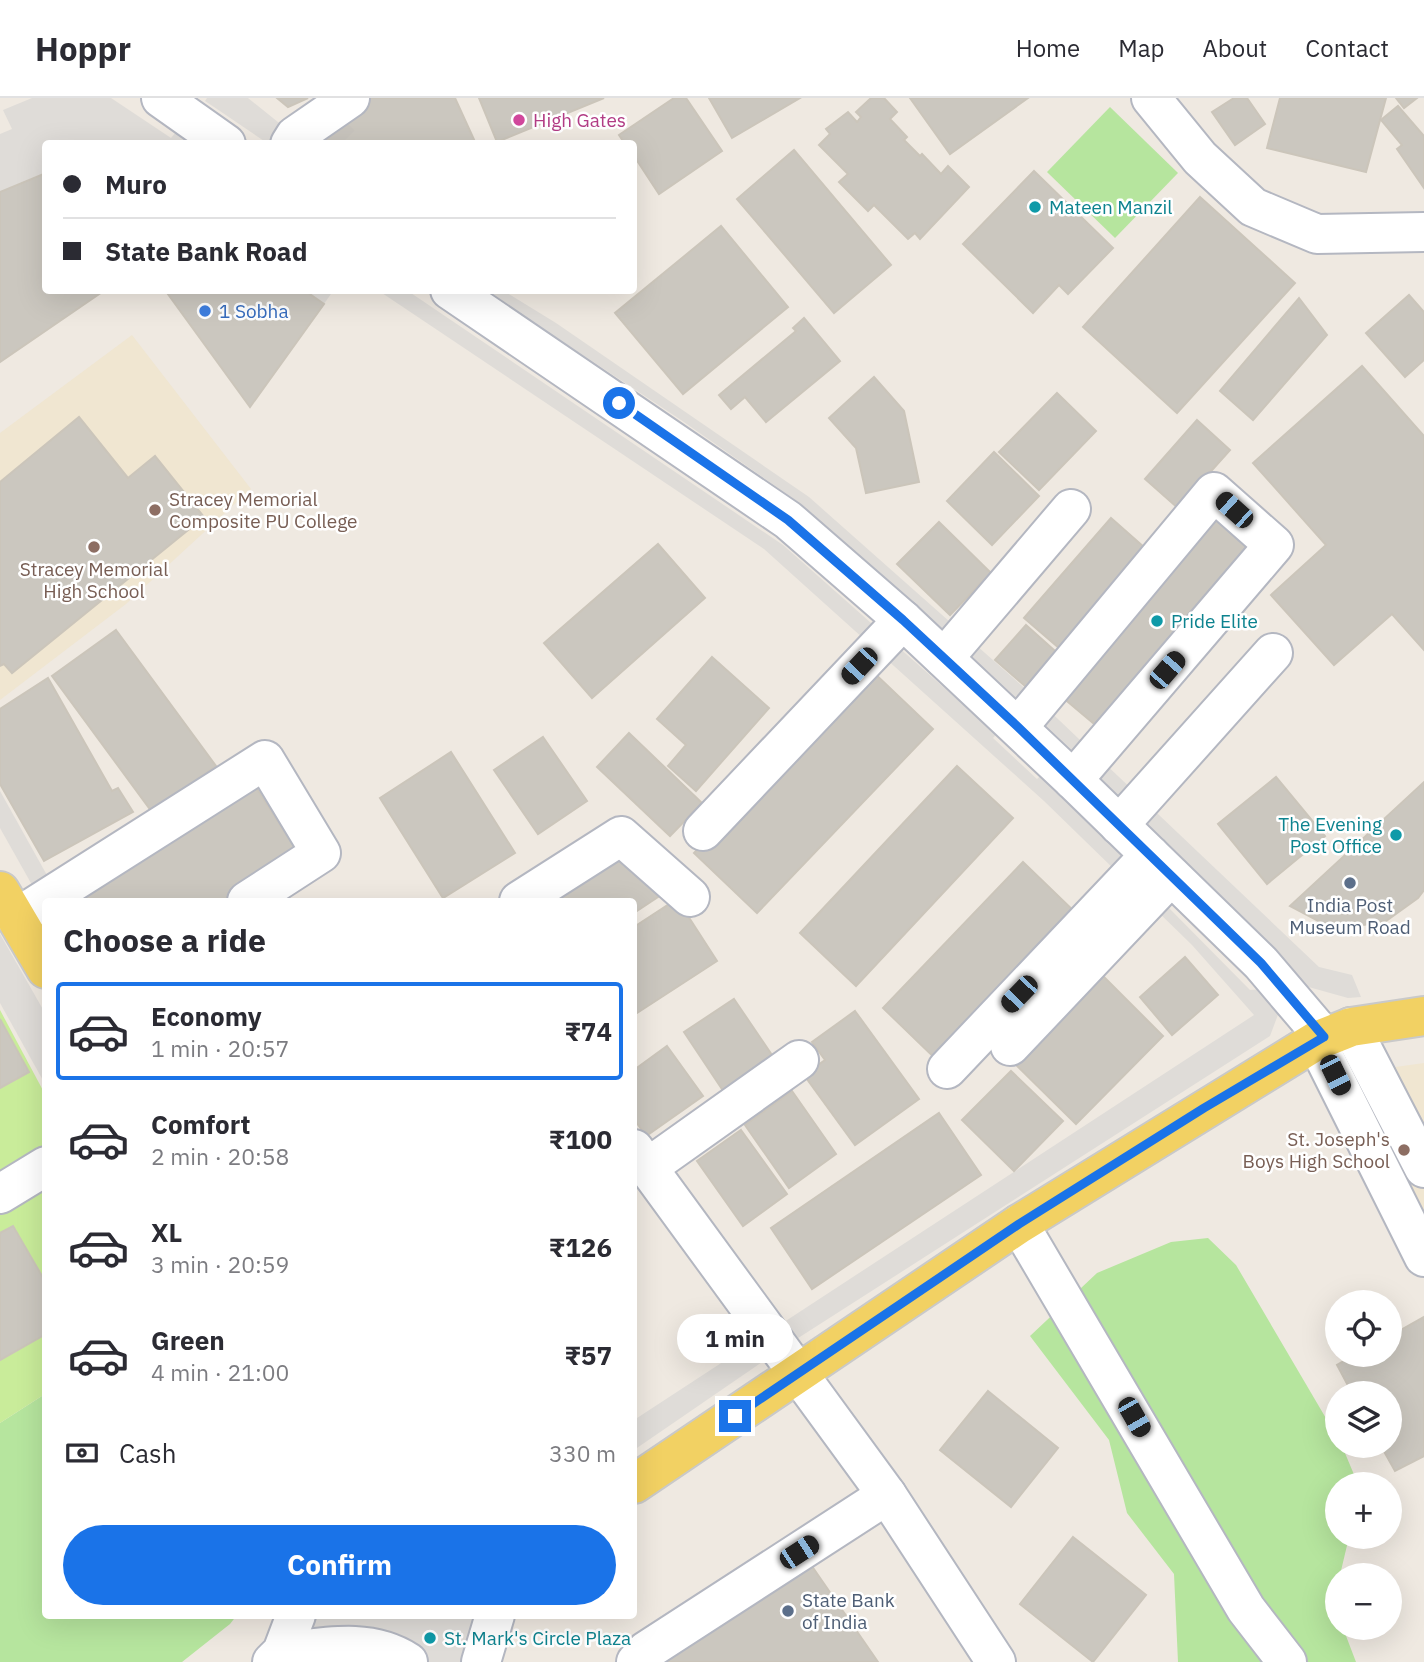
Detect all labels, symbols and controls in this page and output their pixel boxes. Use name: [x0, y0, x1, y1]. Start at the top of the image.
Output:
text: Hoppr: [35, 27, 131, 70]
text: Home: [1016, 32, 1080, 64]
text: Map: [1118, 32, 1164, 64]
text: About: [1202, 32, 1267, 64]
text: Contact: [1305, 32, 1389, 64]
place label: High Gates: [533, 108, 626, 132]
marker: High Gates: [511, 112, 527, 128]
text: Muro: [105, 167, 167, 201]
place label: Mateen Manzil: [1049, 195, 1172, 219]
marker: Mateen Manzil: [1027, 199, 1043, 215]
text: State Bank Road: [105, 234, 307, 268]
place label: 1 Sobha: [219, 299, 289, 323]
marker: 1 Sobha: [197, 303, 213, 319]
route start: [603, 387, 635, 419]
place label: Stracey Memorial Composite PU College: [169, 487, 358, 533]
car: [1212, 488, 1257, 532]
marker: Stracey Memorial Composite PU College: [147, 502, 163, 518]
marker: Stracey Memorial High School: [86, 539, 102, 555]
place label: Stracey Memorial High School: [20, 557, 168, 603]
place label: Pride Elite: [1171, 609, 1258, 633]
marker: Pride Elite: [1149, 613, 1165, 629]
car: [837, 643, 882, 689]
car: [1146, 647, 1189, 693]
place label: The Evening Post Office: [1278, 812, 1382, 858]
marker: The Evening Post Office: [1388, 827, 1404, 843]
marker: India Post Museum Road: [1342, 875, 1358, 891]
place label: India Post Museum Road: [1289, 893, 1411, 939]
text: Choose a ride: [63, 919, 266, 961]
car: [997, 972, 1042, 1016]
text: Economy: [151, 999, 262, 1033]
icon: car: [67, 1000, 130, 1063]
text: ₹74: [564, 1014, 612, 1048]
text: 1 min · 20:57: [151, 1033, 289, 1063]
car: [1317, 1052, 1354, 1098]
text: Comfort: [151, 1107, 250, 1141]
icon: car: [67, 1108, 130, 1171]
text: ₹100: [549, 1122, 612, 1156]
place label: St. Joseph's Boys High School: [1243, 1127, 1390, 1173]
text: 2 min · 20:58: [151, 1141, 289, 1171]
marker: St. Joseph's Boys High School: [1396, 1142, 1412, 1158]
text: XL: [151, 1215, 182, 1249]
icon: car: [67, 1216, 130, 1279]
text: ₹126: [549, 1230, 612, 1264]
text: 3 min · 20:59: [151, 1249, 289, 1279]
map controls: [1325, 1290, 1402, 1640]
button: locate: [1325, 1290, 1402, 1367]
callout: 1 min: [677, 1314, 793, 1364]
text: Green: [151, 1323, 225, 1357]
text: 1 min: [705, 1323, 765, 1353]
icon: car: [67, 1324, 130, 1387]
text: ₹57: [564, 1338, 612, 1372]
text: 4 min · 21:00: [151, 1357, 289, 1387]
button: layers: [1325, 1381, 1402, 1458]
car: [1115, 1394, 1154, 1440]
route end: [719, 1400, 751, 1432]
icon: cash: [63, 1434, 101, 1472]
text: Cash: [119, 1436, 176, 1470]
text: 330 m: [549, 1438, 616, 1468]
button: +: [1325, 1472, 1402, 1549]
button: Confirm: [63, 1525, 616, 1605]
car: [776, 1532, 823, 1572]
button: −: [1325, 1563, 1402, 1640]
place label: State Bank of India: [802, 1588, 895, 1634]
marker: State Bank of India: [780, 1603, 796, 1619]
place label: St. Mark's Circle Plaza: [444, 1626, 631, 1650]
marker: St. Mark's Circle Plaza: [422, 1630, 438, 1646]

